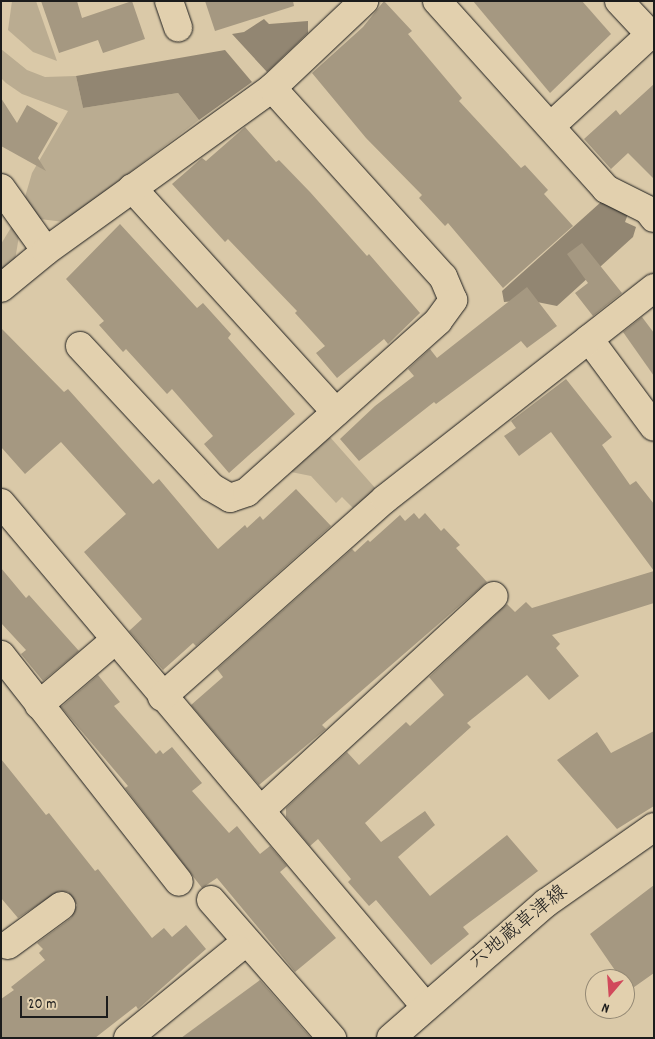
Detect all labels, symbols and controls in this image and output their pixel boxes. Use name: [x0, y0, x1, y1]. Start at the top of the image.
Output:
street label: 六地蔵草津線: [465, 881, 573, 975]
north arrow: [585, 969, 635, 1019]
scale bar: [22, 986, 110, 1018]
text: 20 m: [28, 994, 56, 1016]
text: N: [599, 997, 612, 1018]

